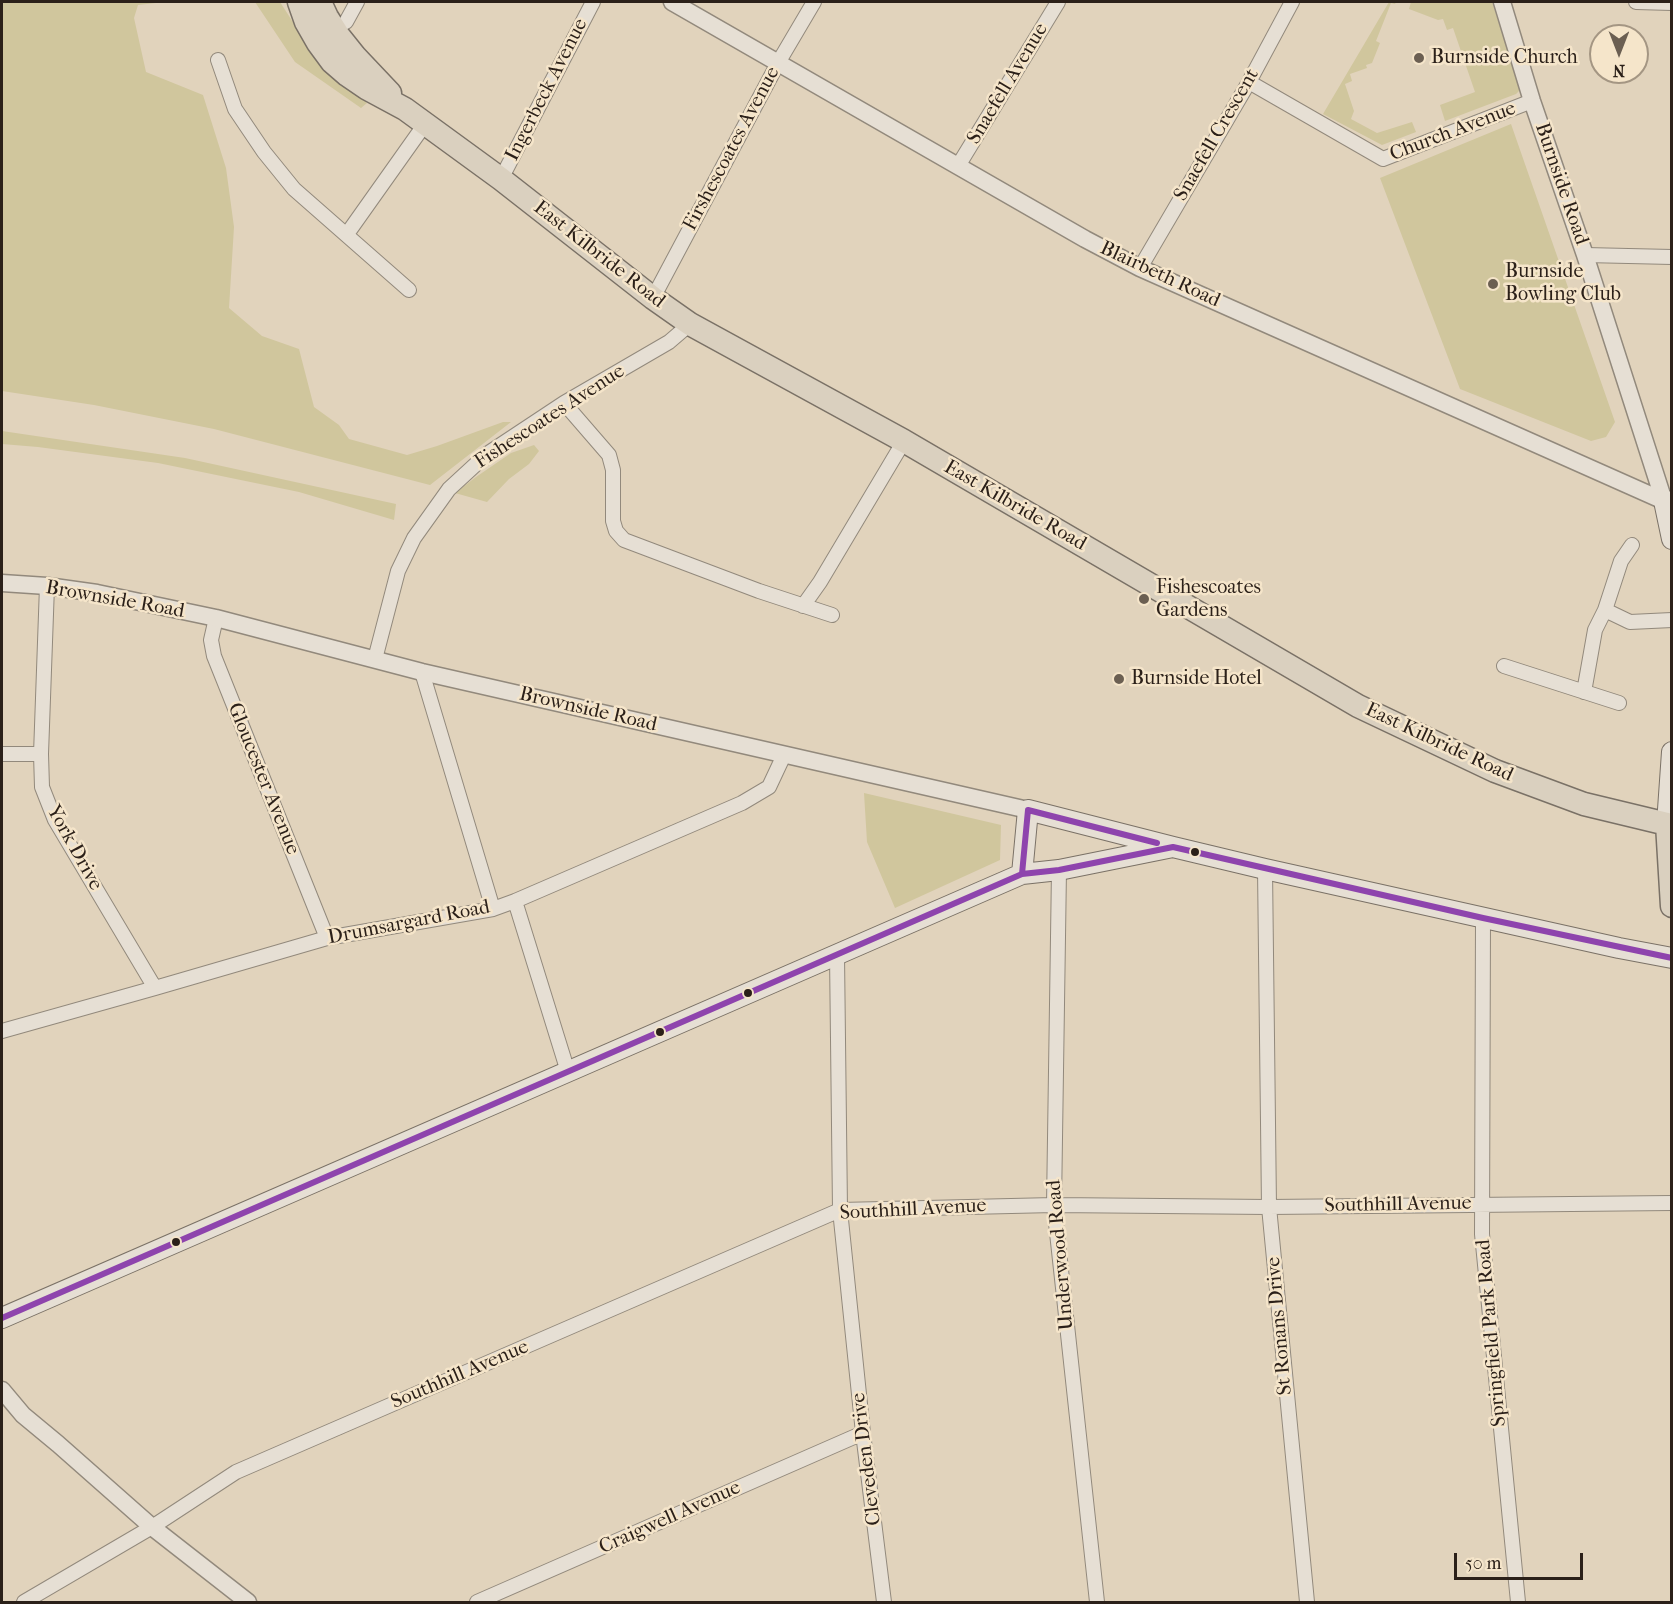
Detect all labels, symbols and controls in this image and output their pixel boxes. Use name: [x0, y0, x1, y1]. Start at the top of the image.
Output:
street label: Ingerbeck Avenue: [501, 15, 593, 165]
street label: Snaefell Avenue: [962, 19, 1054, 149]
north arrow: [1589, 24, 1649, 84]
place label: Burnside Church: [1431, 46, 1578, 70]
marker: Burnside Church: [1412, 51, 1426, 65]
text: N: [1613, 61, 1625, 80]
street label: Firshescoates Avenue: [679, 63, 785, 235]
street label: Snaefell Crescent: [1169, 65, 1265, 205]
street label: Church Avenue: [1387, 97, 1519, 167]
street label: Burnside Road: [1529, 120, 1593, 248]
street label: East Kilbride Road: [528, 196, 670, 314]
street label: Blairbeth Road: [1096, 237, 1224, 313]
place label: Burnside Bowling Club: [1505, 260, 1621, 307]
marker: Burnside Bowling Club: [1486, 277, 1500, 291]
street label: Fishescoates Avenue: [471, 360, 629, 474]
street label: East Kilbride Road: [940, 456, 1090, 556]
street label: Brownside Road: [44, 576, 186, 624]
place label: Fishescoates Gardens: [1156, 576, 1261, 623]
marker: Fishescoates Gardens: [1137, 592, 1151, 606]
place label: Burnside Hotel: [1131, 667, 1262, 691]
marker: Burnside Hotel: [1112, 672, 1126, 686]
street label: Brownside Road: [517, 683, 659, 737]
street label: East Kilbride Road: [1361, 698, 1517, 788]
street label: Gloucester Avenue: [222, 700, 304, 858]
street label: York Drive: [41, 801, 107, 895]
unlabelled marker: [1189, 846, 1201, 858]
street label: Drumsargard Road: [326, 896, 492, 950]
unlabelled marker: [742, 987, 754, 999]
unlabelled marker: [654, 1026, 666, 1038]
street label: Underwood Road: [1042, 1179, 1080, 1331]
street label: Southhill Avenue: [1324, 1192, 1472, 1218]
street label: Southhill Avenue: [839, 1194, 987, 1226]
unlabelled marker: [170, 1236, 182, 1248]
street label: Springfield Park Road: [1472, 1238, 1512, 1428]
street label: St Ronans Drive: [1262, 1256, 1298, 1396]
street label: Southhill Avenue: [388, 1335, 532, 1415]
street label: Cleveden Drive: [847, 1391, 887, 1527]
street label: Craigwell Avenue: [596, 1476, 744, 1560]
scale bar: [1457, 1541, 1586, 1579]
text: 50 m: [1465, 1553, 1501, 1574]

